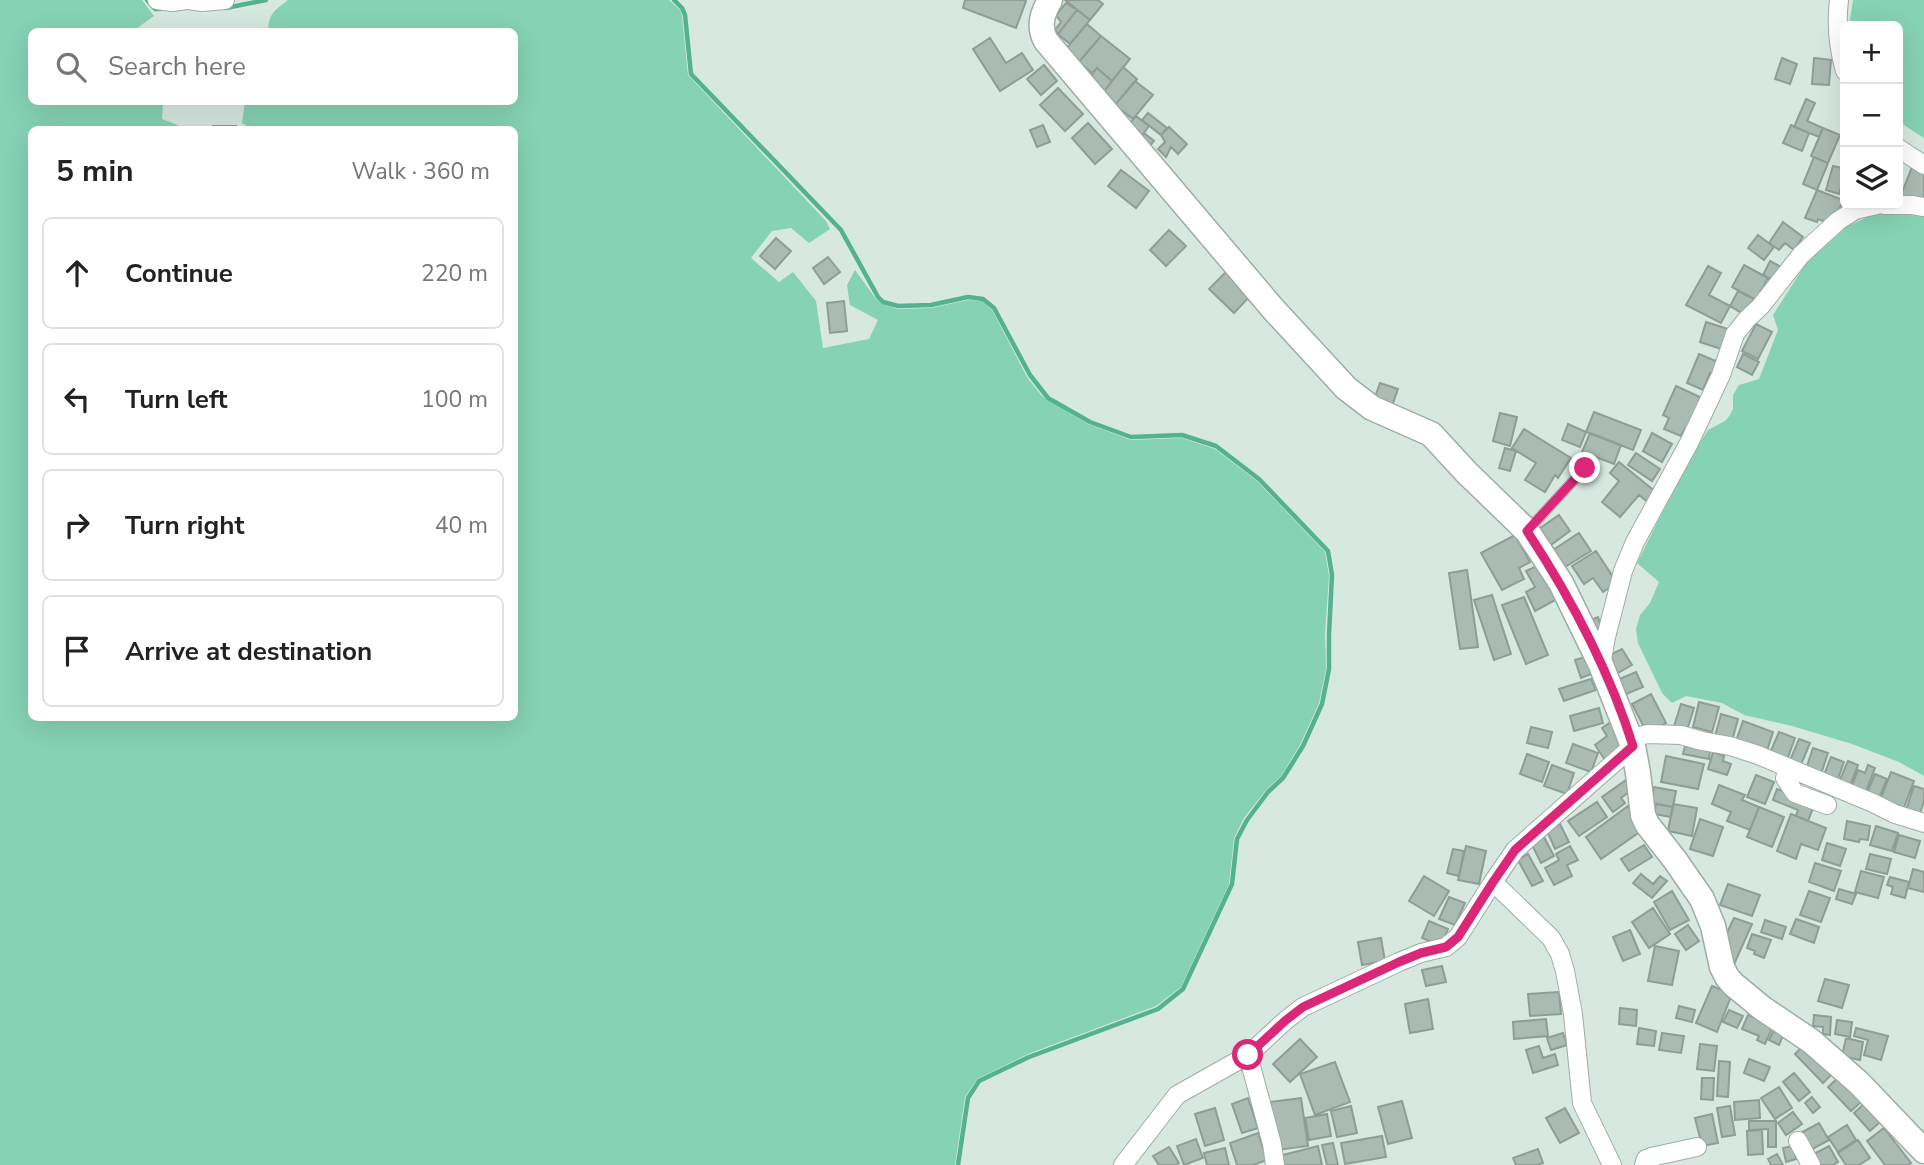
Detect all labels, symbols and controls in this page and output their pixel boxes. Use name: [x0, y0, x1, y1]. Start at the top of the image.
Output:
map controls: [1840, 21, 1903, 210]
button: +: [1840, 21, 1903, 84]
search box: [28, 28, 518, 105]
icon: search: [52, 48, 90, 86]
text: Search here: [108, 49, 246, 84]
button: −: [1840, 84, 1903, 147]
button: layers: [1840, 147, 1903, 210]
text: 5 min: [56, 151, 134, 192]
text: Walk · 360 m: [351, 156, 490, 187]
icon: ahead: [58, 254, 96, 292]
text: Continue: [125, 256, 233, 291]
text: 220 m: [421, 258, 488, 289]
icon: left: [58, 380, 96, 418]
text: Turn left: [125, 382, 228, 417]
text: 100 m: [421, 384, 488, 415]
route end: [1569, 452, 1600, 483]
icon: right: [58, 506, 96, 544]
text: Turn right: [125, 508, 244, 543]
text: 40 m: [435, 510, 488, 541]
icon: arrive: [58, 632, 96, 670]
text: Arrive at destination: [125, 634, 372, 669]
route start: [1232, 1039, 1263, 1070]

